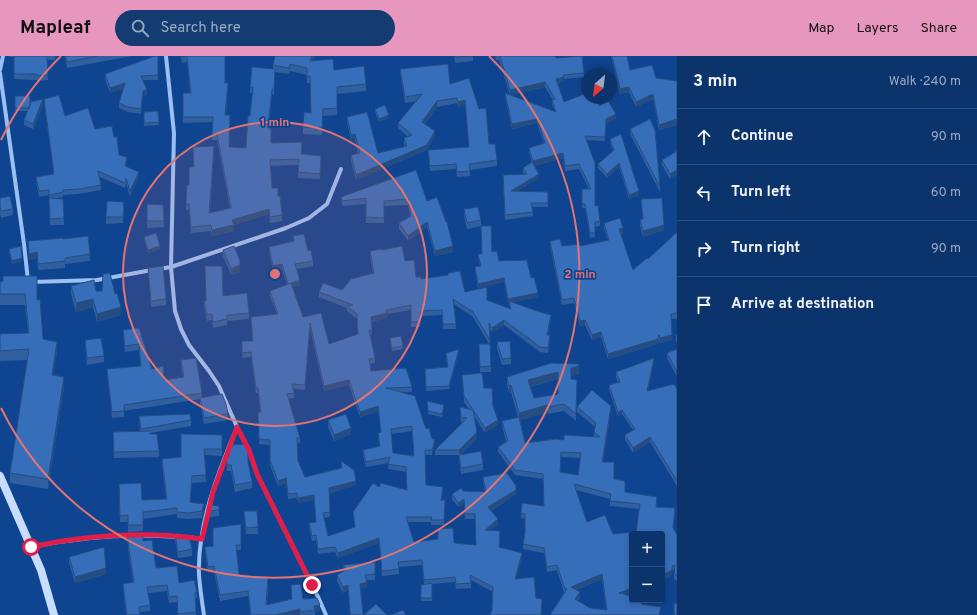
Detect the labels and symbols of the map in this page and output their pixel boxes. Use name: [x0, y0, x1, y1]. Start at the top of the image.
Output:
north arrow: [581, 68, 617, 104]
text: 1 min: [261, 115, 289, 131]
centre of rings: [268, 267, 282, 281]
text: 2 min: [564, 267, 596, 283]
route start: [22, 538, 40, 556]
route end: [303, 576, 321, 594]

